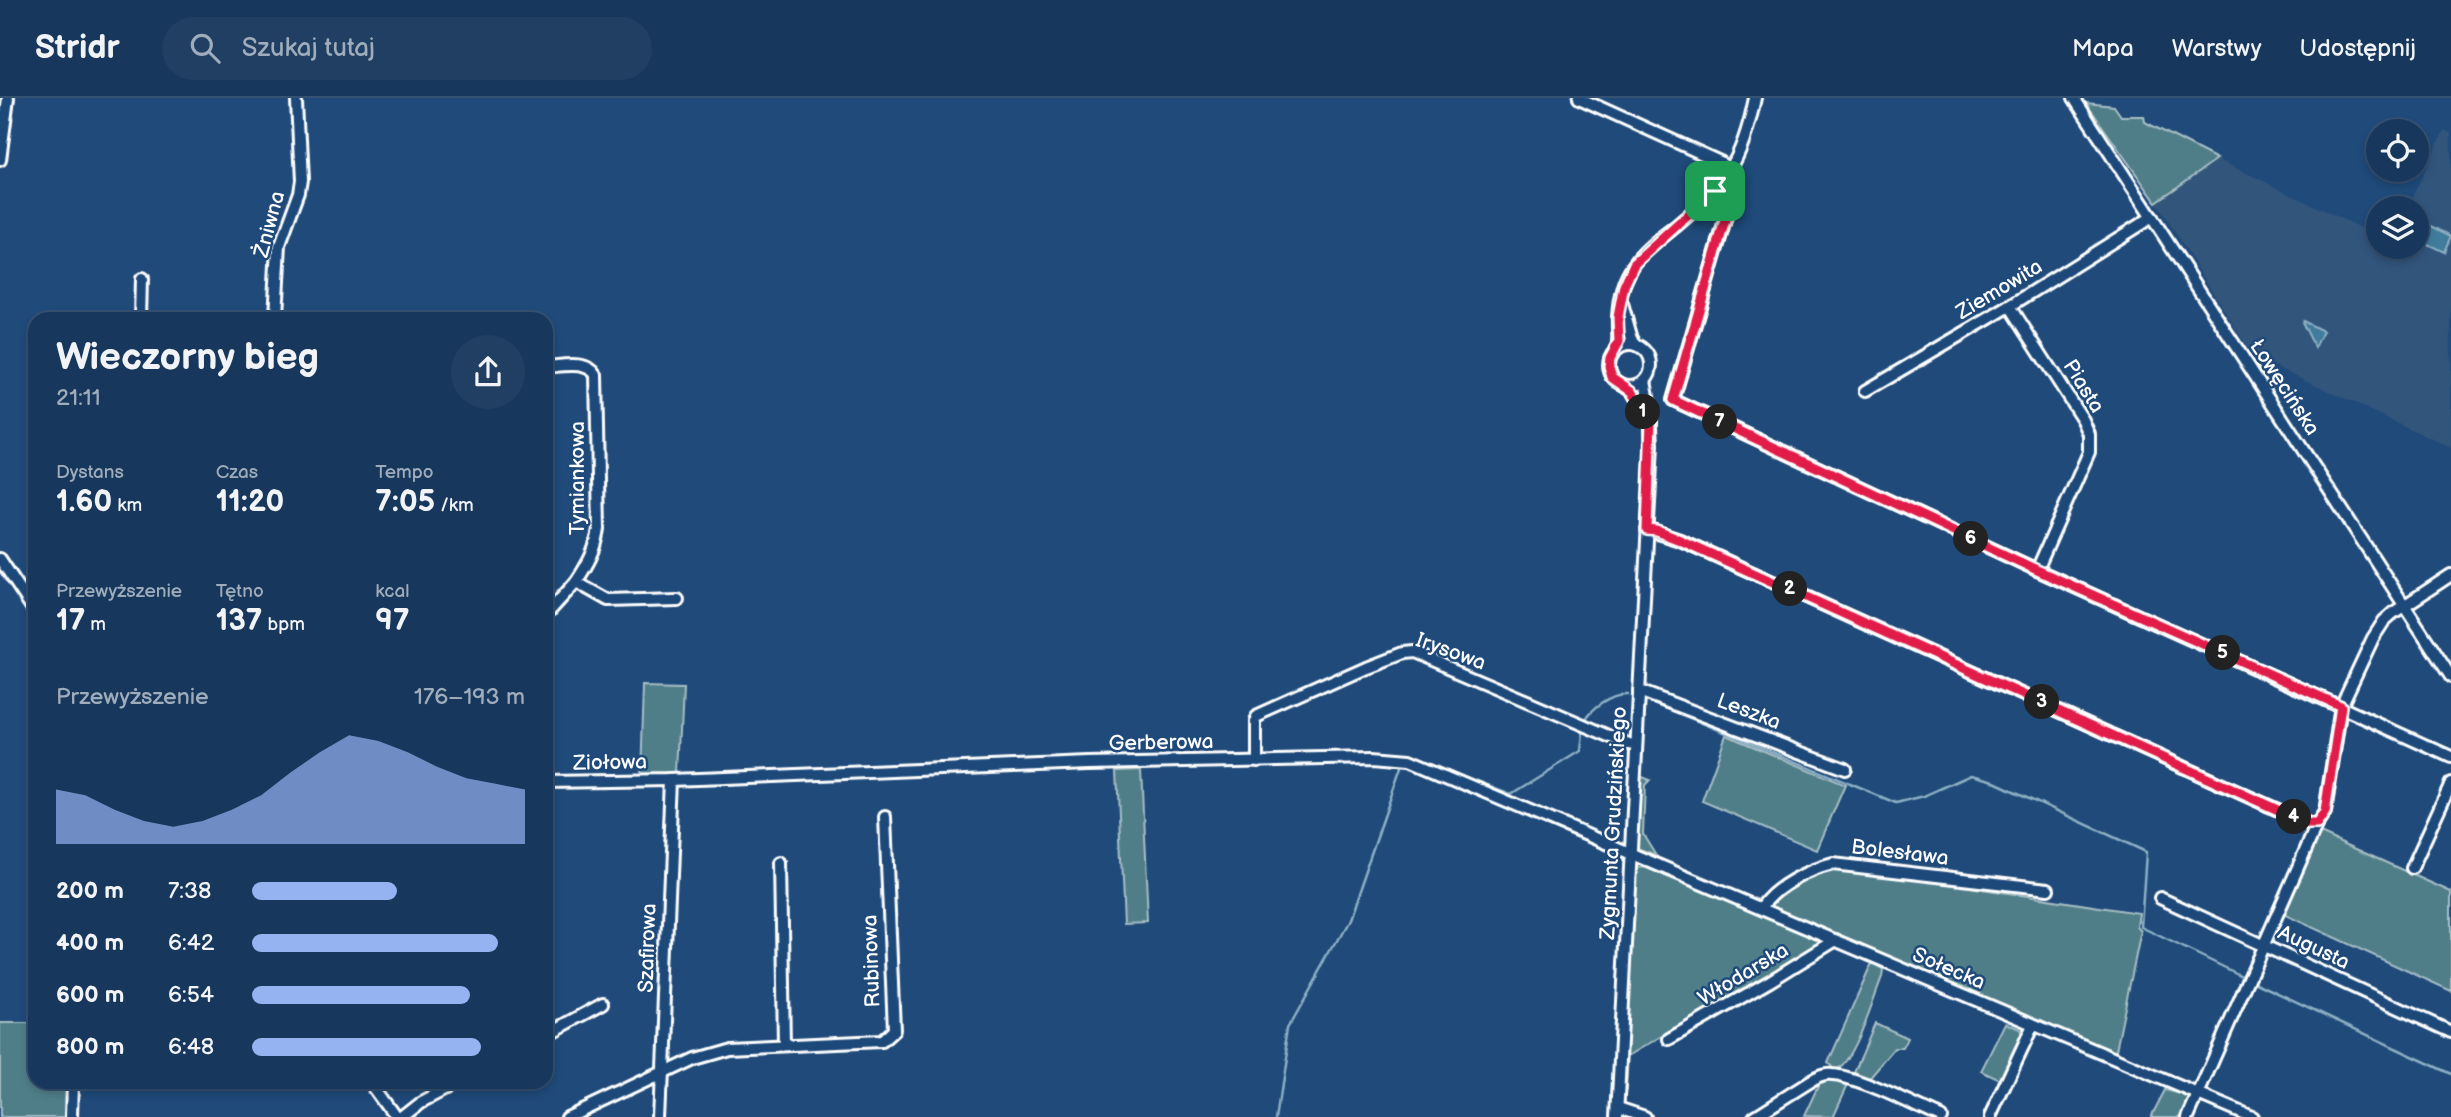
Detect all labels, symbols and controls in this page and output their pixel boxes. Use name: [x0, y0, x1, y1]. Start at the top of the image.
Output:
search box: [162, 17, 652, 80]
text: Stridr: [35, 28, 120, 68]
icon: search: [186, 29, 224, 67]
text: Szukaj tutaj: [242, 33, 375, 64]
text: Mapa: [2072, 34, 2134, 63]
text: Warstwy: [2172, 34, 2262, 63]
text: Udostępnij: [2300, 34, 2416, 63]
map controls: [2366, 119, 2429, 259]
button: locate: [2366, 119, 2429, 182]
pin: [1685, 161, 1745, 221]
icon: arrive: [1696, 172, 1734, 210]
street label: Żniwna: [248, 188, 290, 261]
button: layers: [2366, 196, 2429, 259]
street label: Ziemowita: [1951, 254, 2047, 325]
text: Wieczorny bieg: [56, 335, 319, 380]
button: share: [451, 335, 525, 409]
street label: Łowęcińska: [2244, 335, 2325, 440]
street label: Piasta: [2058, 355, 2110, 418]
text: 21:11: [56, 384, 101, 412]
pin: 1: [1626, 394, 1660, 430]
text: 1: [1639, 400, 1647, 423]
pin: 7: [1702, 404, 1738, 440]
text: 7: [1714, 410, 1725, 433]
street label: Tymiankowa: [565, 421, 590, 535]
text: Dystans: [56, 461, 124, 484]
text: Czas: [216, 461, 258, 484]
text: Tempo: [375, 461, 434, 484]
text: 1.60: [56, 484, 112, 520]
text: 11:20: [216, 484, 284, 520]
text: 7:05: [375, 484, 435, 520]
text: km: [112, 494, 142, 517]
text: /km: [435, 494, 474, 517]
pin: 6: [1954, 522, 1988, 556]
text: 6: [1965, 527, 1976, 550]
pin: 2: [1772, 572, 1808, 606]
text: 2: [1784, 577, 1795, 600]
text: Przewyższenie: [56, 580, 182, 603]
text: Tętno: [216, 580, 264, 603]
text: kcal: [375, 580, 409, 603]
text: 17: [56, 603, 85, 639]
text: 137: [216, 603, 262, 639]
text: 97: [375, 603, 409, 639]
text: m: [85, 613, 106, 636]
text: bpm: [262, 613, 305, 636]
street label: Irysowa: [1413, 627, 1489, 676]
pin: 5: [2206, 636, 2240, 670]
text: 5: [2217, 641, 2228, 664]
text: Przewyższenie: [56, 683, 209, 711]
text: 176–193 m: [414, 683, 525, 711]
pin: 3: [2024, 684, 2060, 720]
street label: Leszka: [1713, 688, 1784, 735]
text: 3: [2036, 690, 2047, 713]
street label: Zygmunta Grudzińskiego: [1595, 706, 1632, 941]
street label: Gerberowa: [1108, 729, 1214, 756]
street label: Ziołowa: [572, 749, 647, 776]
pin: 4: [2276, 800, 2312, 834]
text: 4: [2288, 805, 2299, 828]
street label: Bolesława: [1850, 834, 1950, 871]
text: 200 m: [56, 877, 124, 905]
text: 7:38: [168, 877, 212, 905]
street label: Szafirowa: [633, 903, 662, 993]
street label: Rubinowa: [857, 914, 886, 1008]
street label: Augusta: [2274, 920, 2354, 975]
text: 400 m: [56, 929, 124, 957]
text: 6:42: [168, 929, 214, 957]
street label: Włodarska: [1693, 938, 1793, 1011]
street label: Sołecka: [1909, 942, 1989, 995]
text: 600 m: [56, 981, 124, 1009]
text: 6:54: [168, 981, 214, 1009]
text: 800 m: [56, 1033, 124, 1061]
text: 6:48: [168, 1033, 214, 1061]

